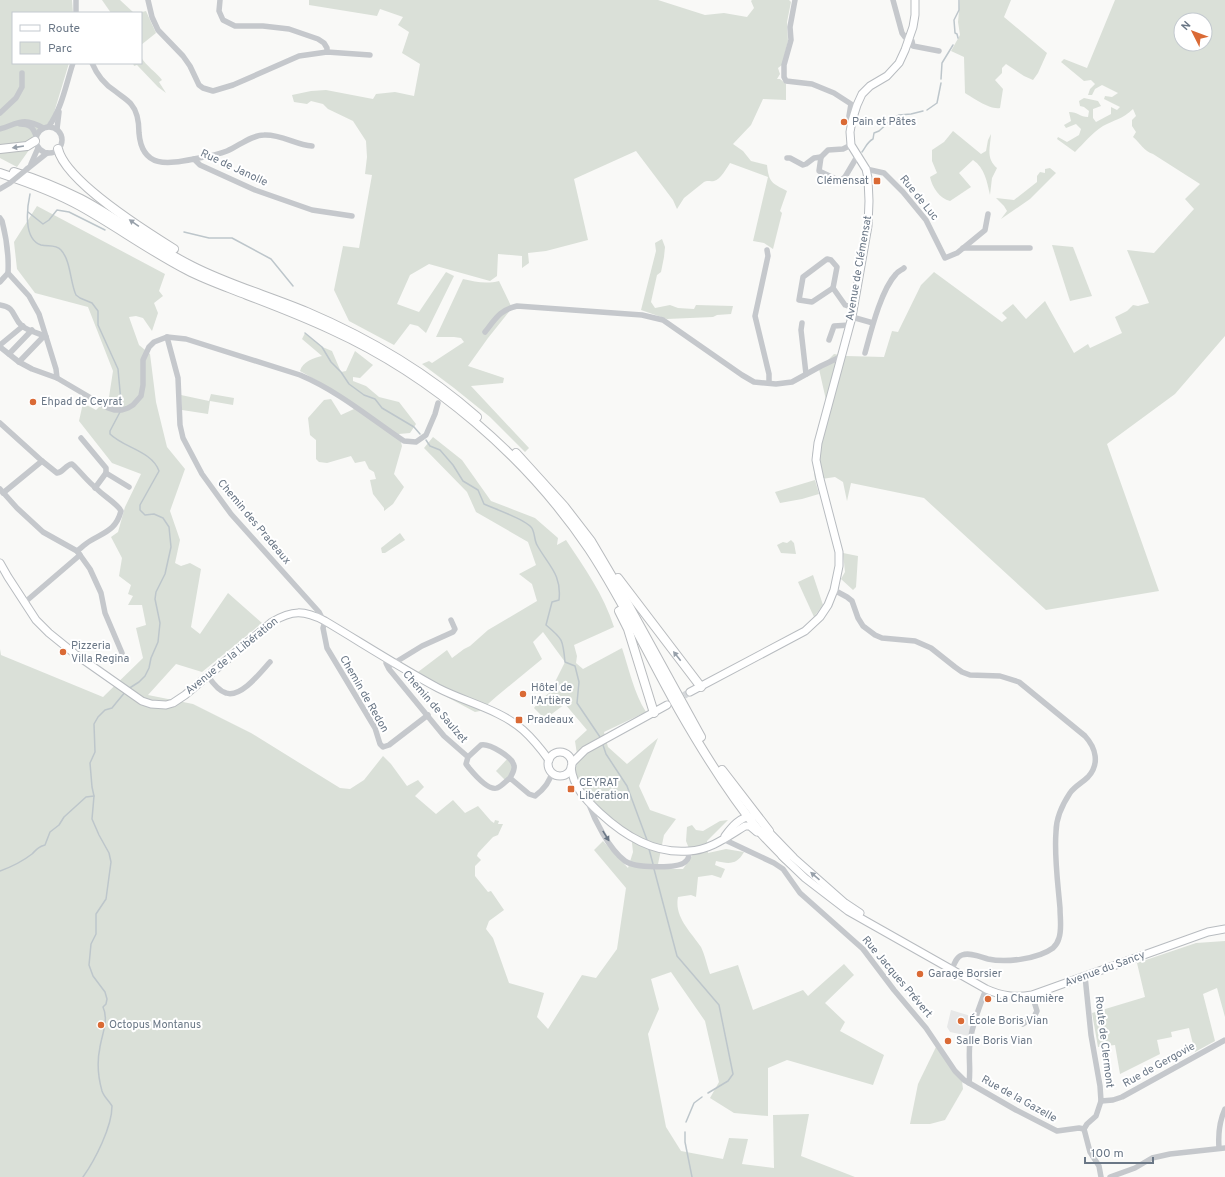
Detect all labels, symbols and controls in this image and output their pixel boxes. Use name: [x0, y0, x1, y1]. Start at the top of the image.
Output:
legend: [12, 12, 142, 64]
north arrow: [1173, 12, 1213, 52]
text: N: [1178, 18, 1194, 34]
text: Route: [48, 21, 80, 37]
text: Parc: [48, 41, 72, 57]
place label: Pain et Pâtes: [852, 115, 916, 129]
marker: Pain et Pâtes: [839, 117, 849, 127]
one-way arrow: [12, 144, 24, 150]
street label: Rue de Janolle: [198, 146, 270, 190]
street label: Rue de Luc: [896, 173, 942, 223]
place label: Clémensat: [817, 174, 869, 188]
marker: Clémensat: [872, 176, 882, 186]
street label: Avenue de Clémensat: [843, 214, 875, 322]
one-way arrow: [128, 218, 139, 227]
place label: Ehpad de Ceyrat: [41, 395, 122, 409]
marker: Ehpad de Ceyrat: [28, 397, 38, 407]
street label: Chemin des Pradeaux: [214, 477, 294, 568]
street label: Avenue de la Libération: [183, 614, 281, 698]
place label: Pizzeria Villa Regina: [71, 639, 129, 666]
marker: Pizzeria Villa Regina: [58, 647, 68, 657]
one-way arrow: [673, 651, 681, 662]
street label: Chemin de Redon: [336, 653, 392, 735]
street label: Chemin de Saulzet: [400, 668, 470, 746]
place label: Hôtel de l'Artière: [531, 681, 572, 708]
marker: Hôtel de l'Artière: [518, 689, 528, 699]
place label: Pradeaux: [527, 713, 574, 727]
marker: Pradeaux: [514, 715, 524, 725]
place label: CEYRAT Libération: [579, 776, 629, 803]
marker: CEYRAT Libération: [566, 784, 576, 794]
one-way arrow: [602, 831, 609, 842]
one-way arrow: [810, 872, 820, 881]
street label: Rue Jacques Prévert: [859, 933, 935, 1021]
street label: Avenue du Sancy: [1063, 948, 1147, 990]
place label: Garage Borsier: [928, 967, 1003, 981]
marker: Garage Borsier: [915, 969, 925, 979]
place label: La Chaumière: [996, 992, 1064, 1006]
marker: La Chaumière: [983, 994, 993, 1004]
street label: Route de Clermont: [1091, 995, 1117, 1089]
place label: École Boris Vian: [969, 1013, 1048, 1028]
marker: École Boris Vian: [956, 1016, 966, 1026]
place label: Octopus Montanus: [109, 1018, 201, 1032]
marker: Octopus Montanus: [96, 1020, 106, 1030]
place label: Salle Boris Vian: [956, 1034, 1032, 1048]
marker: Salle Boris Vian: [943, 1036, 953, 1046]
street label: Rue de Gergovie: [1120, 1039, 1198, 1091]
street label: Rue de la Gazelle: [979, 1072, 1059, 1126]
scale bar: [1085, 1139, 1153, 1165]
text: 100 m: [1091, 1146, 1124, 1162]

